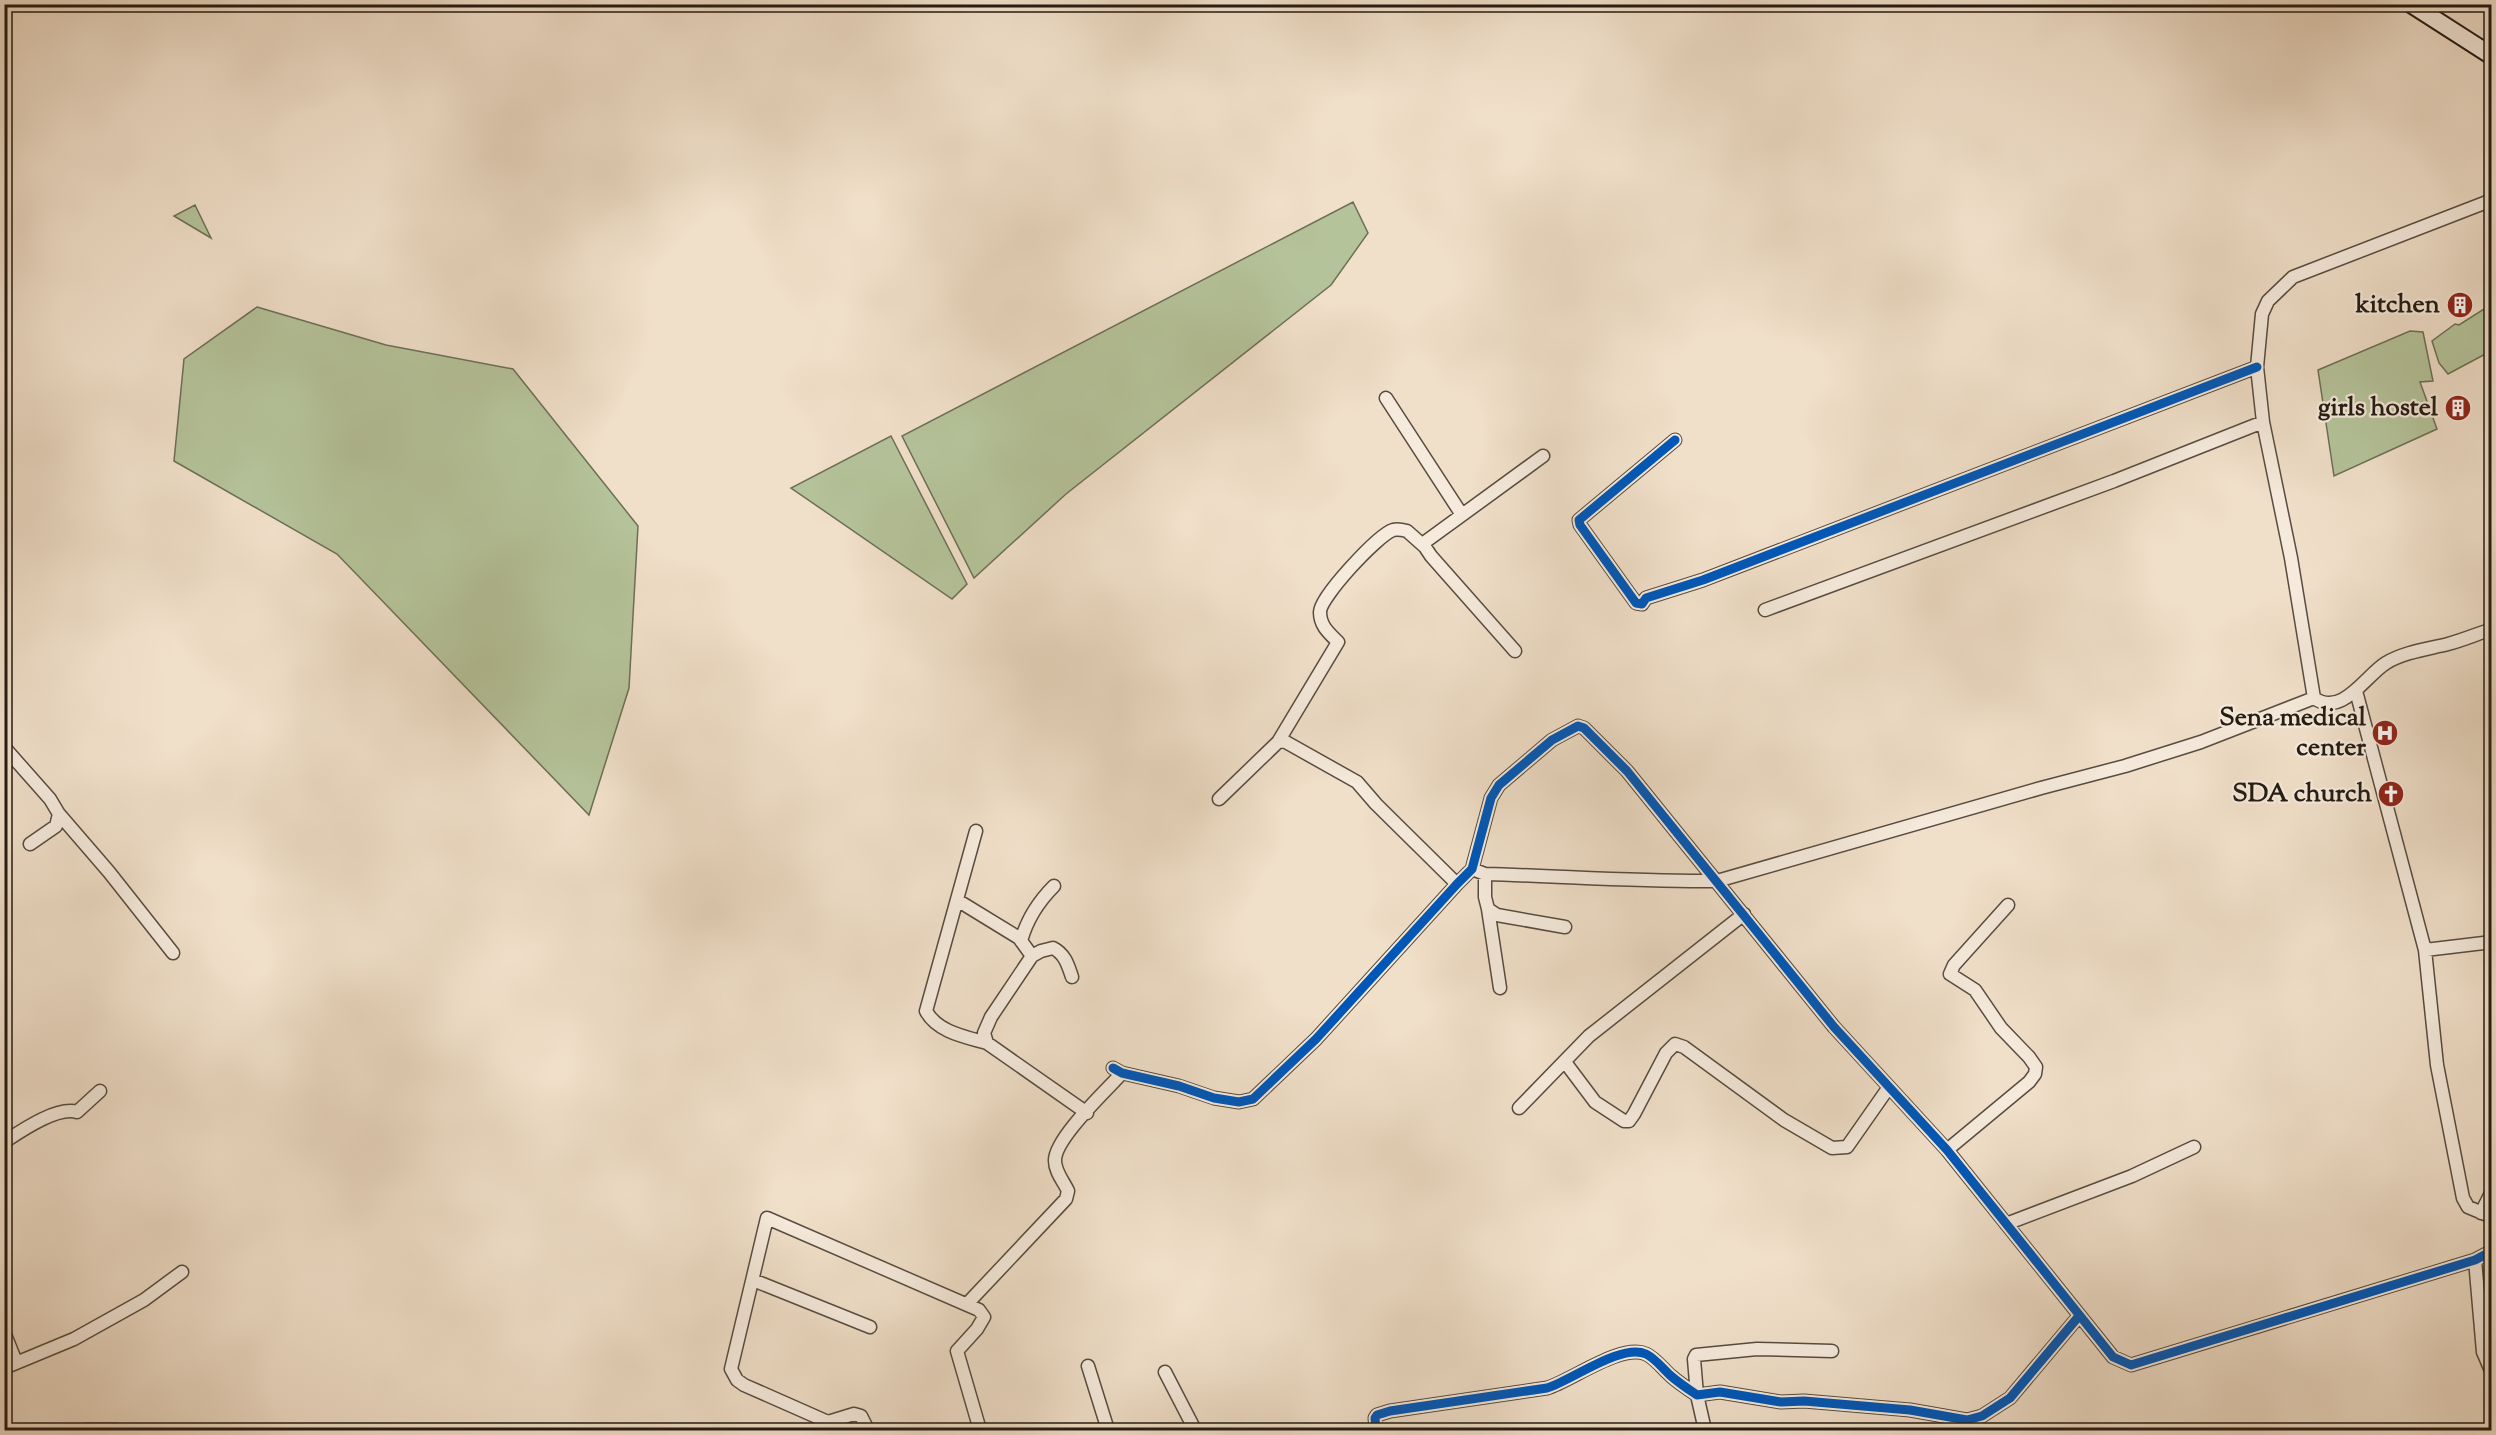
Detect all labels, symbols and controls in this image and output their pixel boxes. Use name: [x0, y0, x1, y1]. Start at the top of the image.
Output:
place label: kitchen: [2355, 287, 2441, 324]
building icon: kitchen: [2445, 290, 2475, 320]
place label: girls hostel: [2318, 390, 2439, 427]
building icon: girls hostel: [2443, 393, 2473, 423]
place label: Sena medical center: [2219, 700, 2367, 767]
hospital icon: Sena medical center: [2370, 718, 2400, 748]
place label: SDA church: [2232, 776, 2373, 813]
church icon: SDA church: [2376, 779, 2406, 809]

